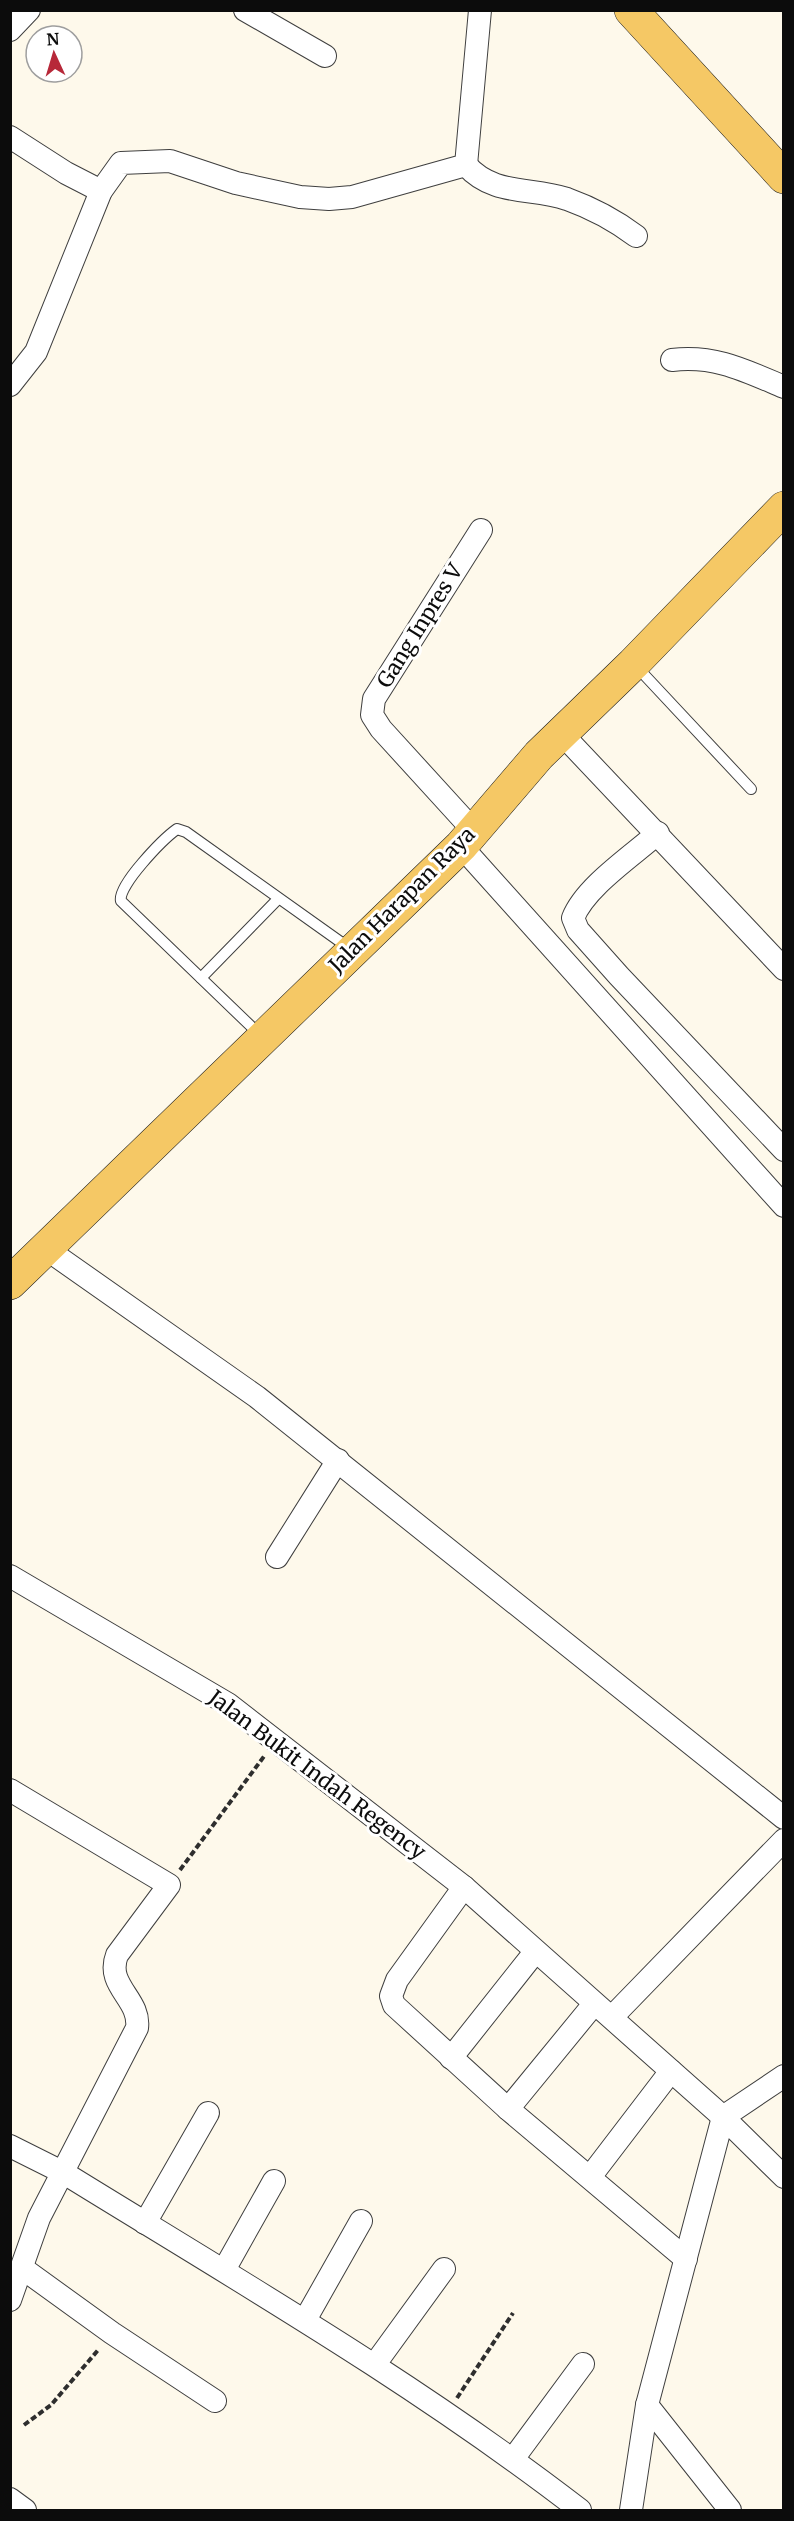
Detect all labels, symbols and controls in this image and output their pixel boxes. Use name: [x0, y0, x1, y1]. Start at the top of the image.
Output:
north arrow: [24, 24, 84, 84]
text: N: [46, 29, 60, 49]
street label: Gang Inpres V: [371, 558, 469, 693]
street label: Jalan Harapan Raya: [322, 821, 480, 979]
street label: Jalan Bukit Indah Regency: [202, 1683, 432, 1866]

